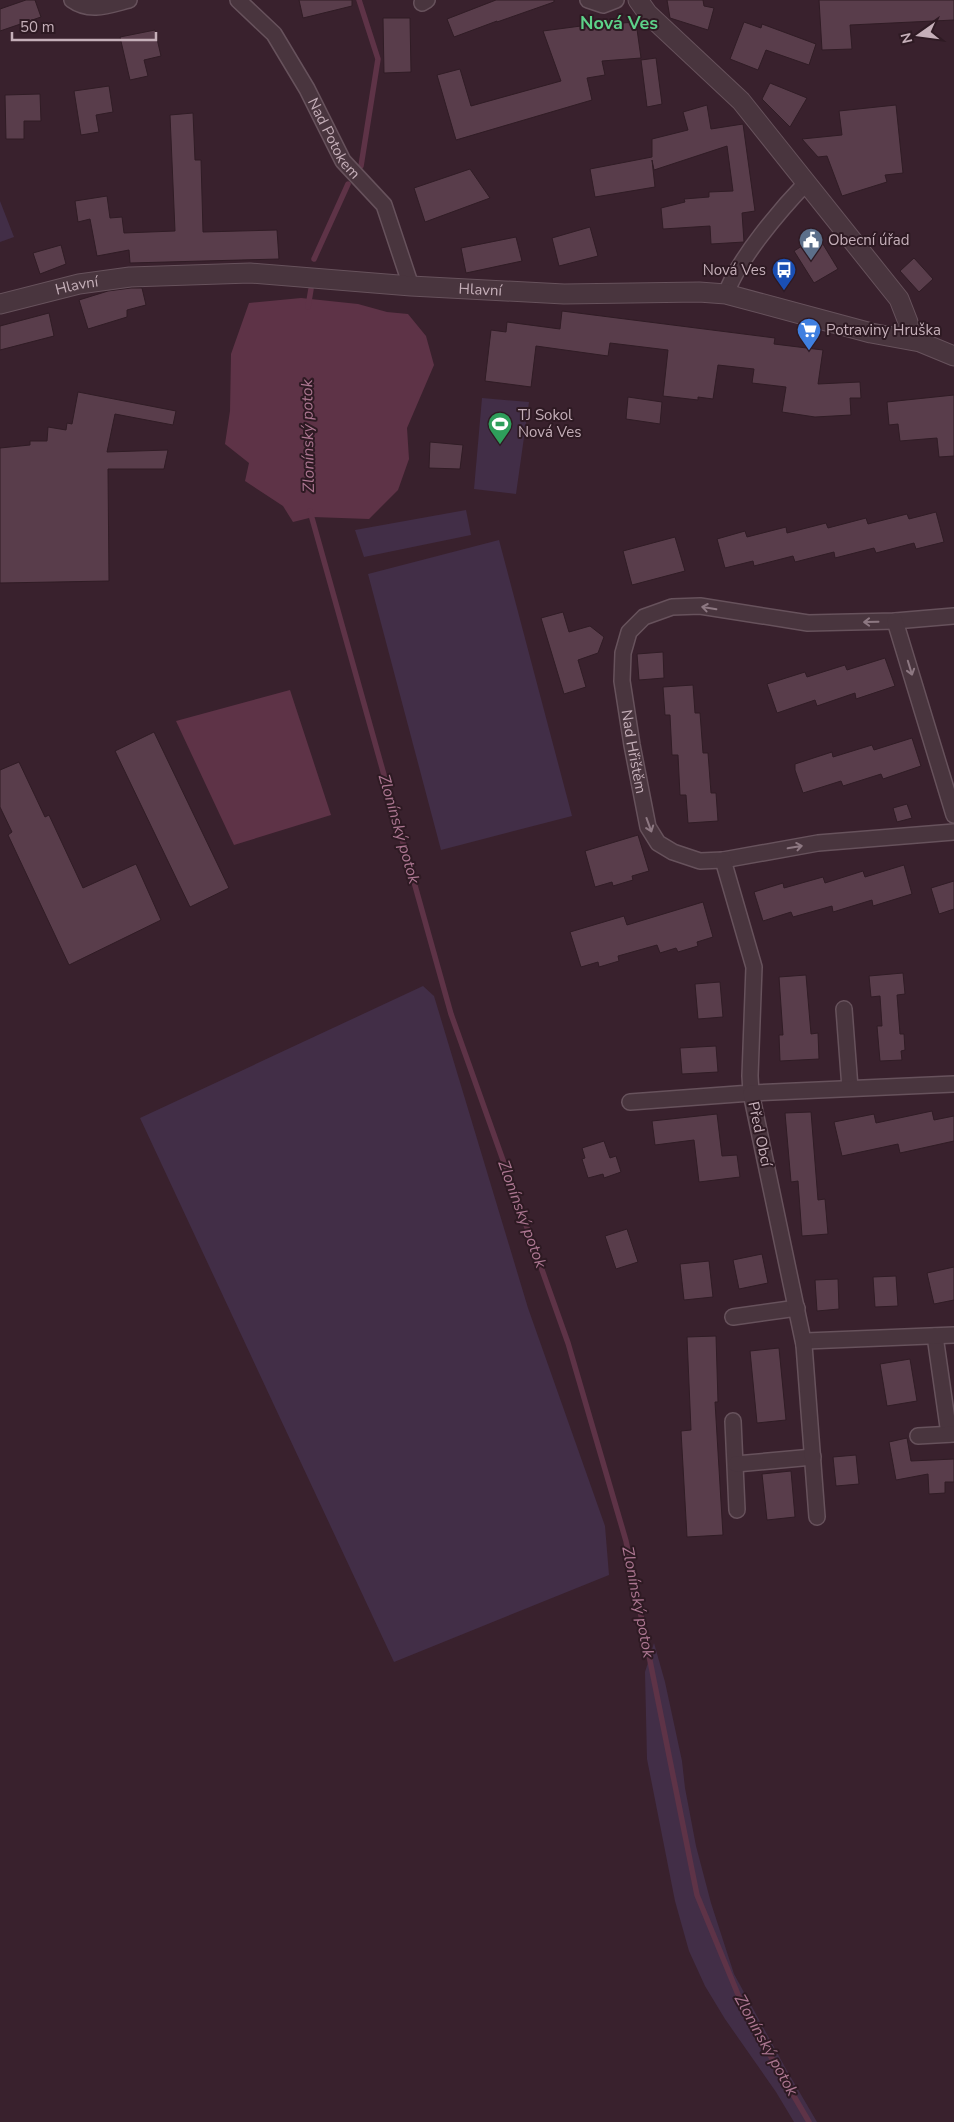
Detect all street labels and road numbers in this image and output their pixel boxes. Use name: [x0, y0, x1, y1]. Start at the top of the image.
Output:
street label: Nad Potokem: [303, 94, 365, 183]
street label: Hlavní: [53, 271, 101, 300]
street label: Hlavní: [458, 279, 504, 301]
street label: Nad Hřištěm: [617, 708, 651, 795]
street label: Před Obcí: [743, 1100, 777, 1170]

